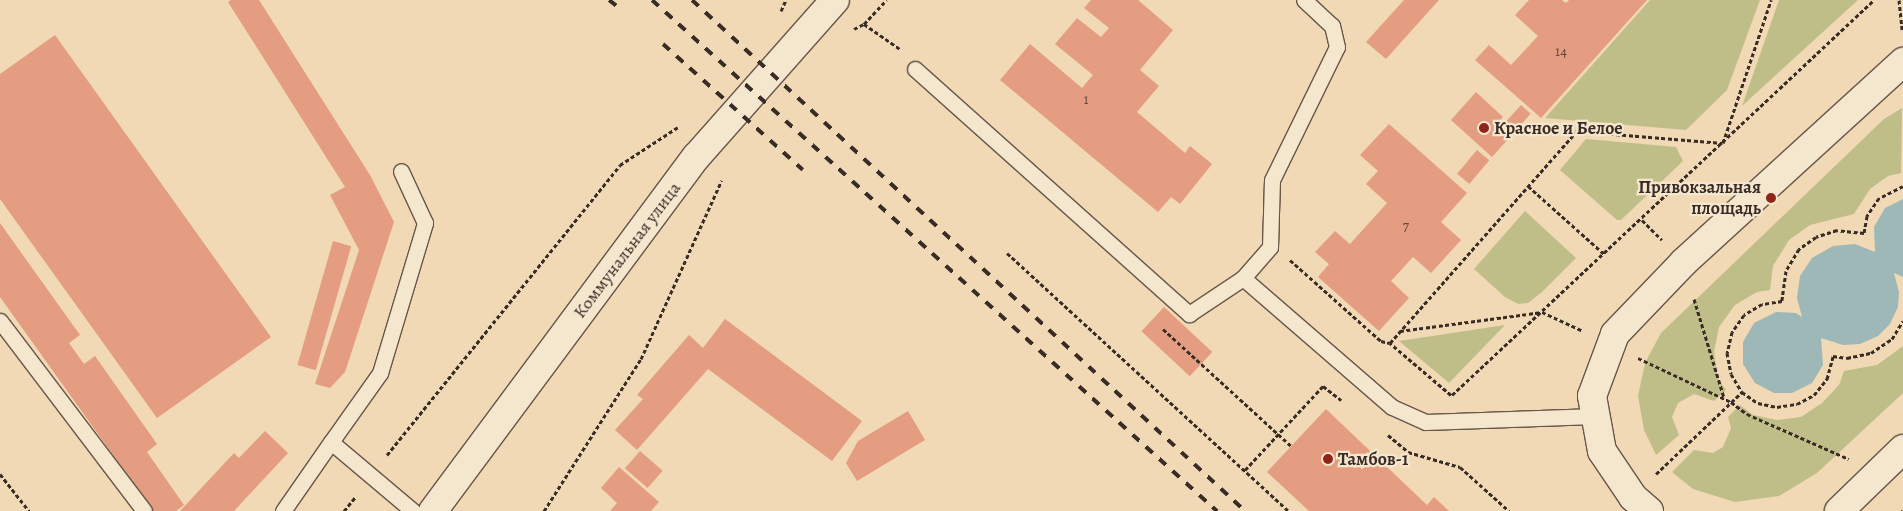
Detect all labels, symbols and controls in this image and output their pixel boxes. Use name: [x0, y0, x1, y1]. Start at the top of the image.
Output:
house number: 14: [1555, 43, 1567, 61]
house number: 1: [1083, 91, 1089, 109]
place label: Красное и Белое: [1494, 117, 1623, 139]
marker: Красное и Белое: [1478, 122, 1490, 134]
place label: Привокзальная площадь: [1638, 177, 1761, 220]
street label: Коммунальная улица: [569, 178, 685, 322]
marker: Привокзальная площадь: [1765, 192, 1777, 204]
house number: 7: [1403, 218, 1409, 236]
place label: Тамбов-1: [1338, 448, 1408, 470]
marker: Тамбов-1: [1322, 453, 1334, 465]

